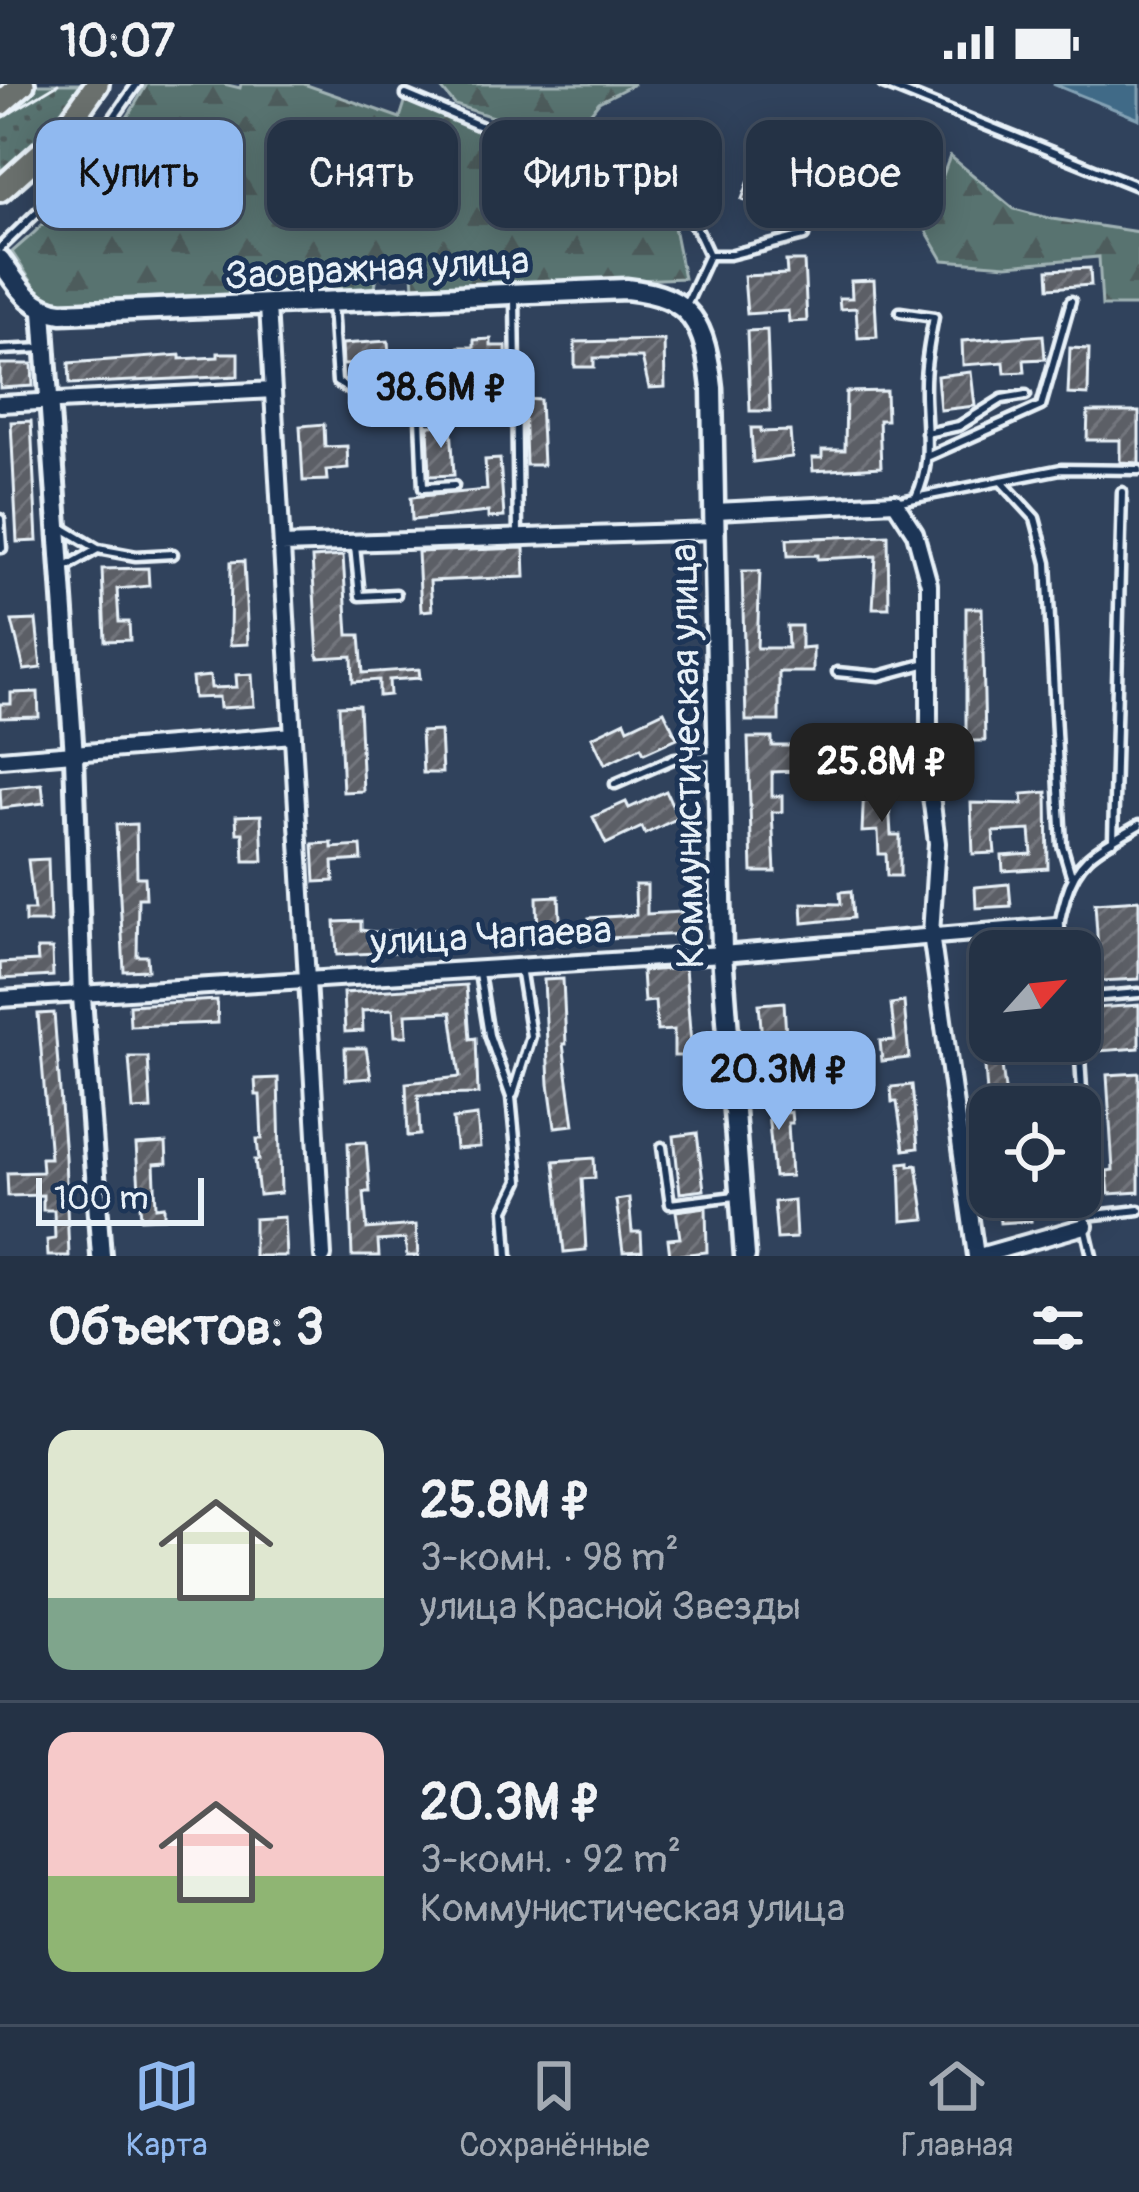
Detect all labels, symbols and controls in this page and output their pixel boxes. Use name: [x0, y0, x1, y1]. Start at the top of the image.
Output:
text: 10:07: [60, 14, 175, 70]
chip: Купить: [36, 120, 243, 228]
chip: Снять: [267, 120, 458, 228]
chip: Фильтры: [482, 120, 722, 228]
chip: Новое: [746, 120, 943, 228]
street label: Заовражная улица: [224, 236, 530, 301]
pin: 38.6M ₽: [330, 349, 552, 451]
text: 38.6M ₽: [375, 363, 507, 412]
street label: Коммунистическая улица: [659, 543, 716, 969]
pin: 25.8M ₽: [771, 723, 993, 825]
text: 25.8M ₽: [816, 737, 948, 786]
street label: улица Чапаева: [368, 906, 613, 967]
north arrow: [969, 930, 1101, 1062]
map controls: [969, 930, 1101, 1218]
pin: 20.3M ₽: [668, 1031, 890, 1133]
text: 20.3M ₽: [710, 1045, 848, 1094]
button: locate: [969, 1086, 1101, 1218]
scale bar: [36, 1172, 204, 1225]
text: 100 m: [54, 1178, 148, 1219]
icon: filters: [1025, 1295, 1091, 1361]
text: Объектов: 3: [48, 1296, 324, 1360]
text: 25.8M ₽: [420, 1469, 591, 1533]
icon: home: [144, 1478, 288, 1622]
text: 3-комн. · 98 m²: [420, 1533, 679, 1582]
text: улица Красной Звезды: [420, 1582, 801, 1631]
text: 20.3M ₽: [420, 1771, 601, 1835]
icon: home: [144, 1780, 288, 1924]
text: 3-комн. · 92 m²: [420, 1835, 681, 1884]
text: Коммунистическая улица: [420, 1884, 845, 1933]
tab: Карта: [126, 2053, 208, 2166]
tab: Сохранённые: [459, 2053, 649, 2166]
tab: Главная: [901, 2053, 1013, 2166]

